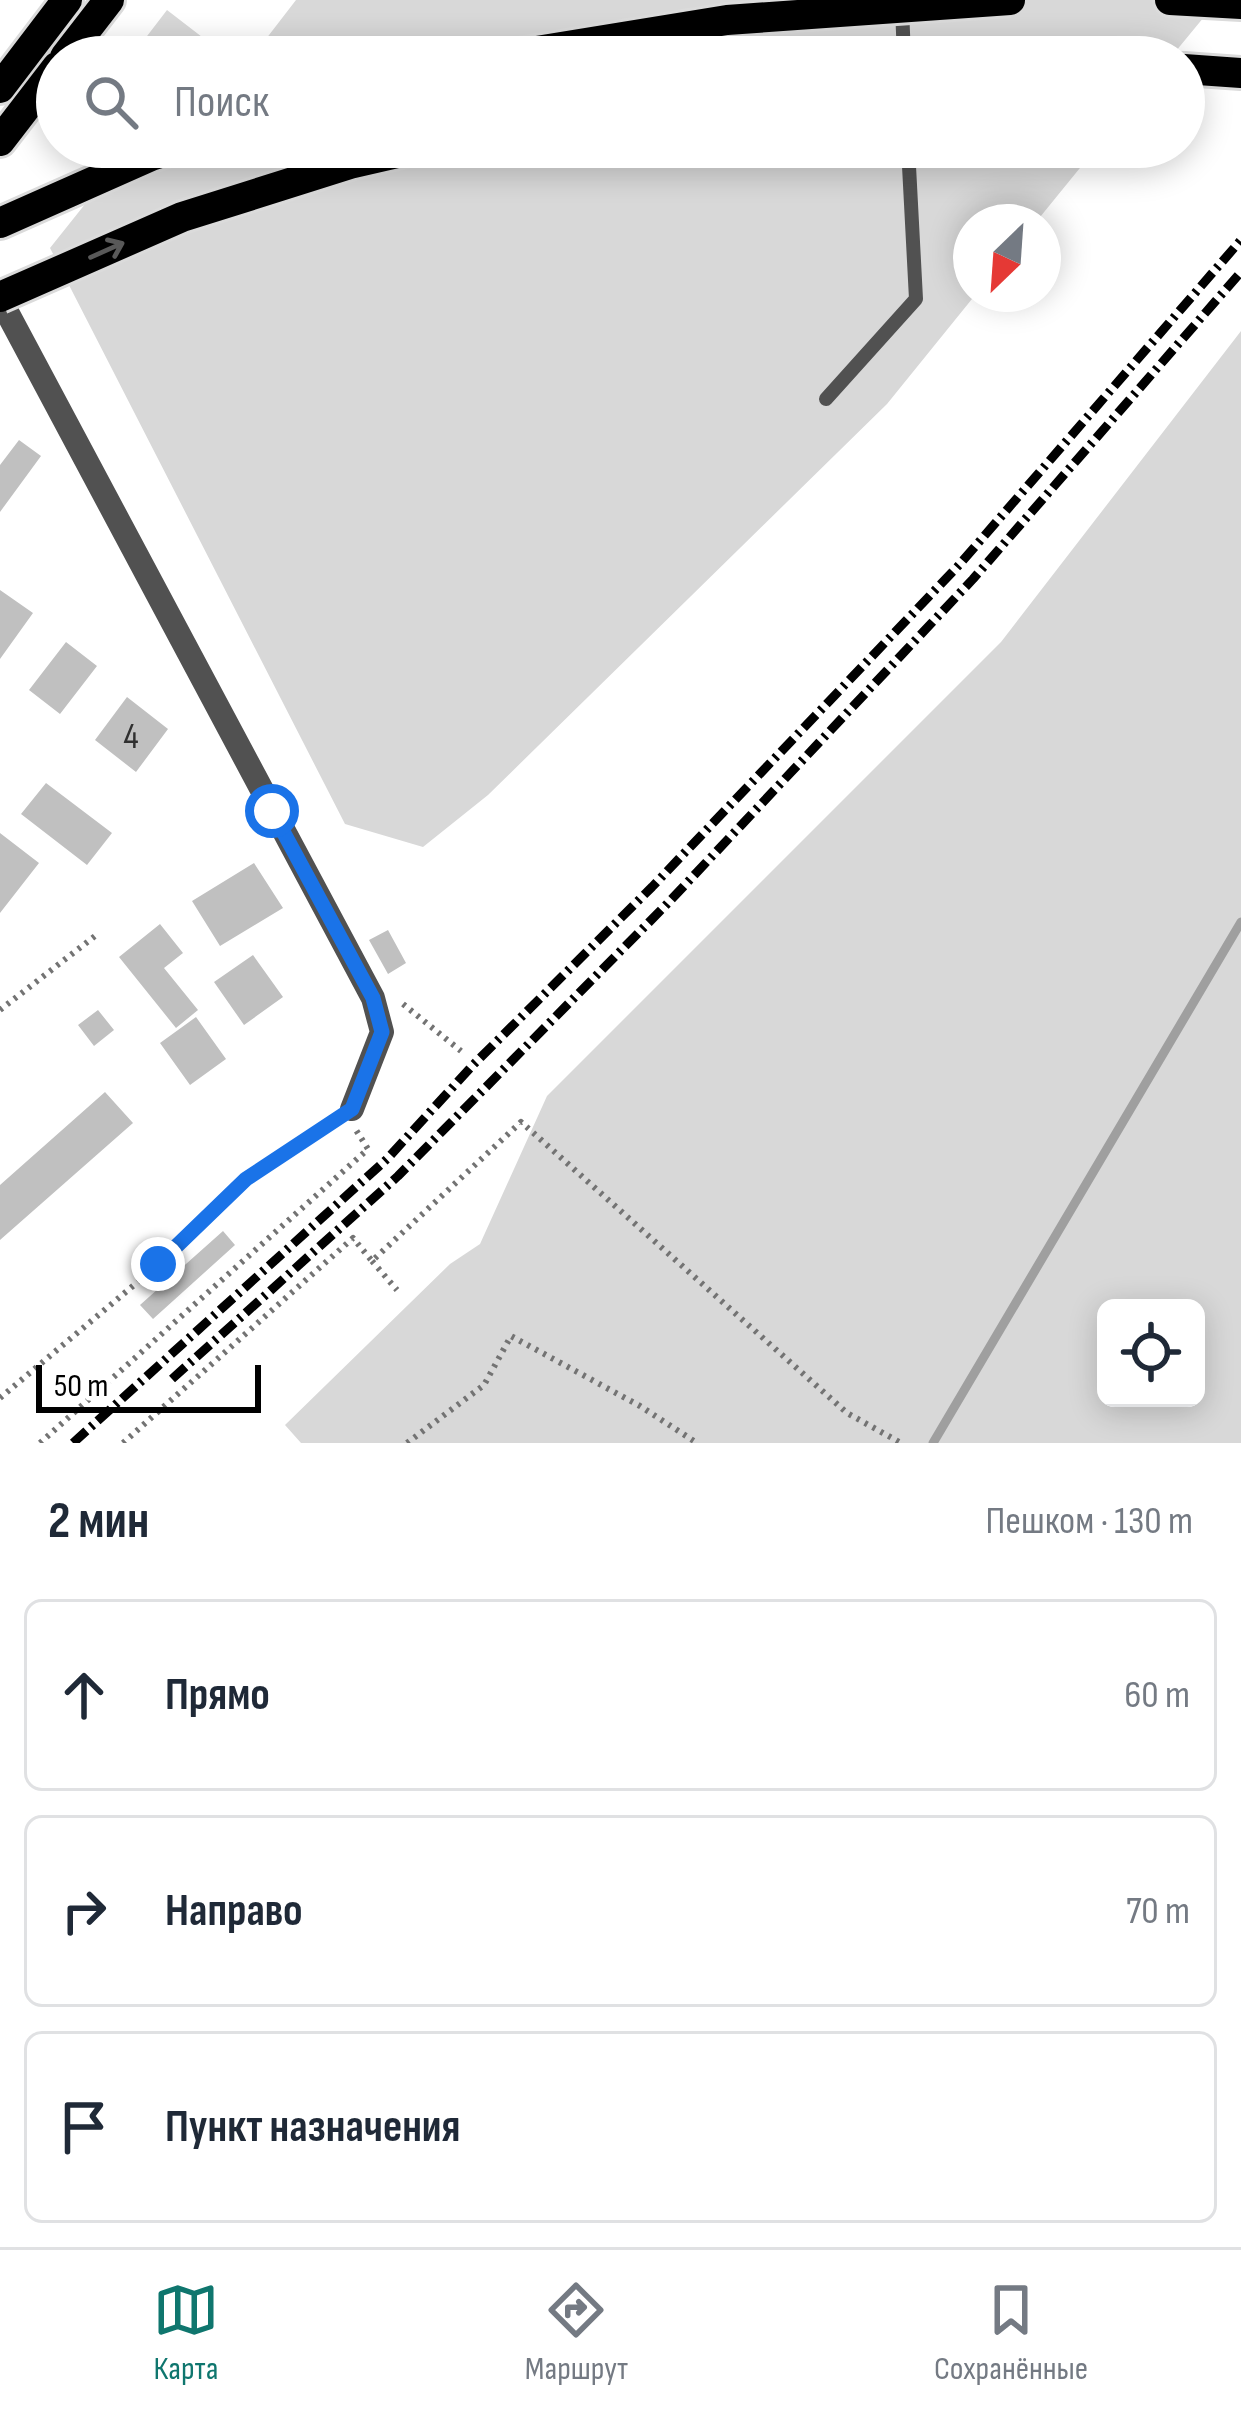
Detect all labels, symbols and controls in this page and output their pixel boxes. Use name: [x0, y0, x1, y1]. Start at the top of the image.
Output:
search box: [36, 36, 1205, 168]
icon: search: [78, 69, 144, 135]
text: Поиск: [174, 75, 269, 130]
north arrow: [953, 204, 1061, 312]
one-way arrow: [88, 238, 125, 259]
house number: 4: [123, 716, 139, 759]
route start: [245, 784, 299, 838]
route end: [131, 1237, 185, 1291]
map controls: [1097, 1299, 1205, 1407]
button: locate: [1097, 1299, 1205, 1407]
scale bar: [36, 1359, 261, 1412]
text: 50 m: [54, 1366, 108, 1406]
text: 2 мин: [48, 1491, 149, 1552]
text: Пешком · 130 m: [986, 1498, 1193, 1545]
icon: ahead: [51, 1662, 117, 1728]
text: Прямо: [165, 1668, 270, 1723]
text: 60 m: [1124, 1672, 1190, 1719]
icon: right: [51, 1878, 117, 1944]
text: Направо: [165, 1884, 303, 1939]
text: 70 m: [1126, 1888, 1190, 1935]
icon: arrive: [51, 2094, 117, 2160]
text: Пункт назначения: [165, 2100, 460, 2155]
tab: Карта: [153, 2277, 219, 2389]
tab: Маршрут: [525, 2277, 628, 2389]
tab: Сохранённые: [934, 2277, 1088, 2389]

